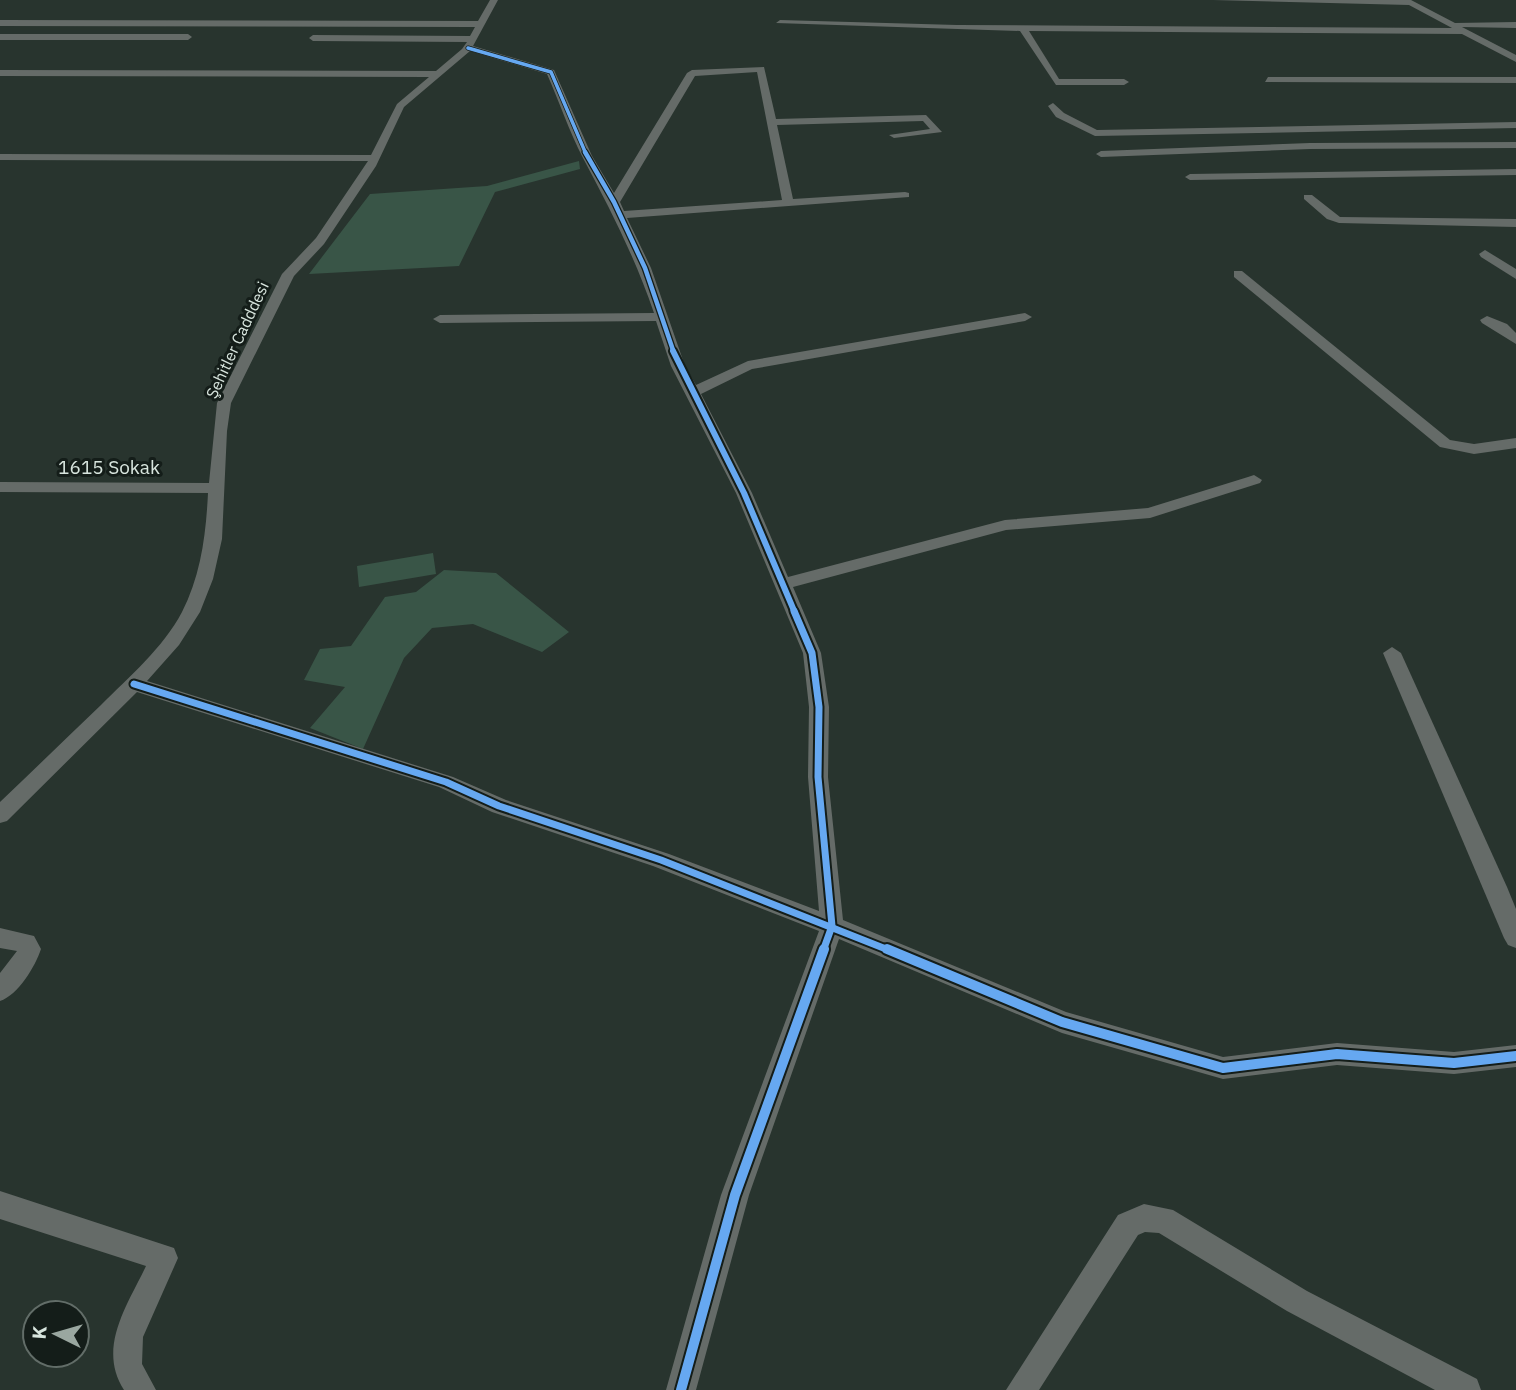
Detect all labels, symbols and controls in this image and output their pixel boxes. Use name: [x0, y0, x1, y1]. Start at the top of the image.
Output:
street label: Şehitler Cadddesi: [201, 278, 273, 402]
street label: 1615 Sokak: [58, 455, 160, 479]
north arrow: [21, 1299, 91, 1369]
text: K: [27, 1325, 52, 1340]

